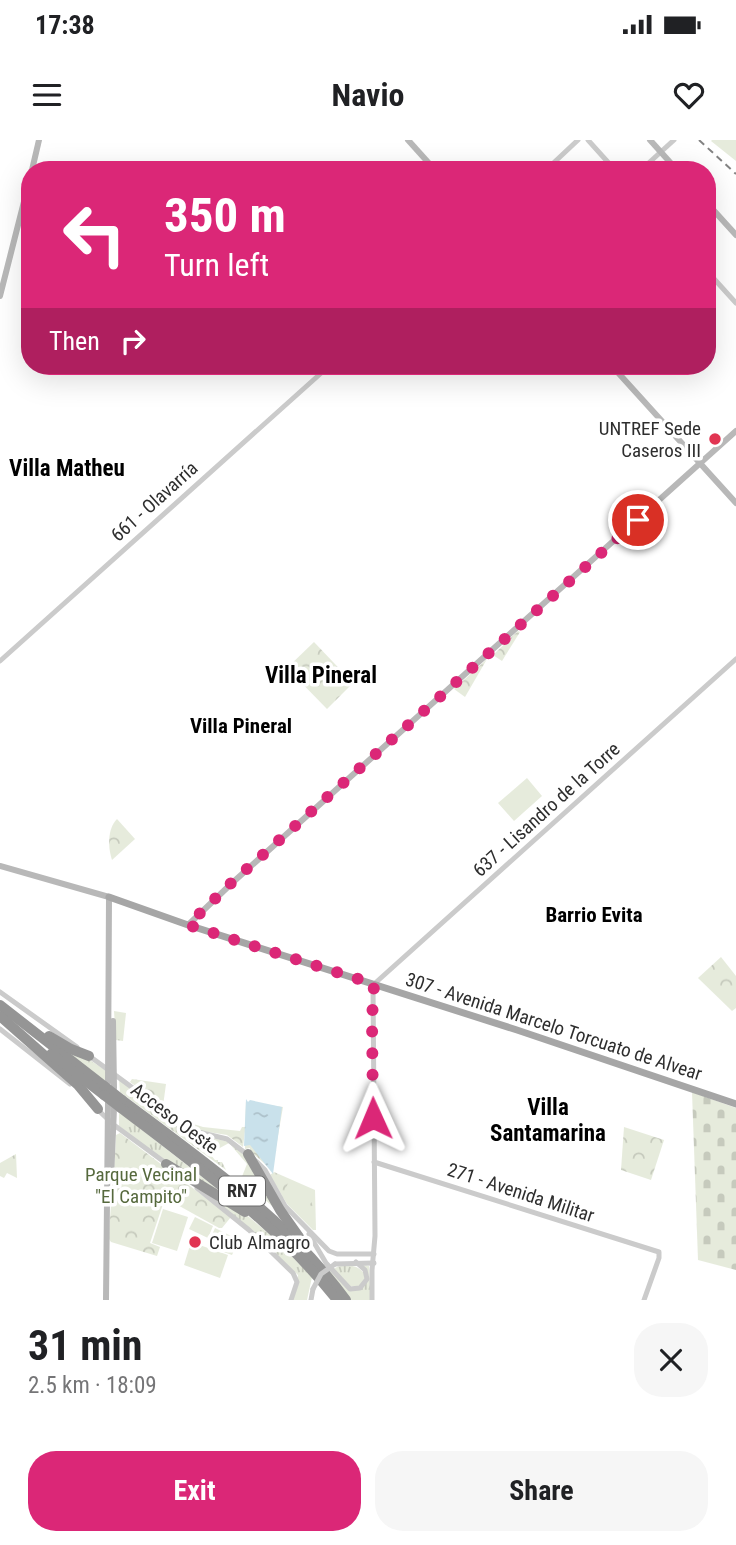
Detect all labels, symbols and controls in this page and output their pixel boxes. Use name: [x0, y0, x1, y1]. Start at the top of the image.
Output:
text: 17:38: [35, 10, 95, 40]
icon: menu: [28, 76, 66, 114]
text: Navio: [332, 76, 404, 114]
icon: heart: [670, 76, 708, 114]
text: 350 m: [164, 187, 286, 244]
icon: left: [49, 189, 140, 280]
text: Turn left: [164, 246, 269, 284]
icon: right: [114, 322, 152, 360]
text: Then: [49, 326, 100, 356]
place label: UNTREF Sede Caseros III: [599, 417, 701, 462]
marker: UNTREF Sede Caseros III: [707, 431, 723, 447]
district label: Villa Matheu: [9, 455, 125, 482]
street label: 661 - Olavarría: [106, 457, 202, 546]
pin: [608, 490, 668, 550]
icon: arrive: [619, 501, 657, 539]
district label: Villa Pineral: [265, 662, 377, 689]
district label: Villa Pineral: [190, 714, 292, 738]
street label: 637 - Lisandro de la Torre: [468, 737, 625, 881]
district label: Barrio Evita: [545, 903, 643, 927]
street label: 307 - Avenida Marcelo Torcuato de Alvear: [403, 968, 705, 1085]
street label: Acceso Oeste: [126, 1078, 223, 1159]
position arrow: [336, 1081, 410, 1155]
district label: Villa Santamarina: [490, 1094, 606, 1147]
street label: 271 - Avenida Militar: [444, 1158, 598, 1227]
park label: Parque Vecinal "El Campito": [85, 1163, 197, 1208]
road number: RN7: [219, 1176, 265, 1206]
place label: Club Almagro: [209, 1231, 310, 1254]
marker: Club Almagro: [187, 1234, 203, 1250]
text: 31 min: [28, 1321, 143, 1370]
button: close: [634, 1323, 708, 1397]
text: 2.5 km · 18:09: [28, 1372, 157, 1399]
button: Exit: [28, 1451, 361, 1531]
button: Share: [375, 1451, 708, 1531]

